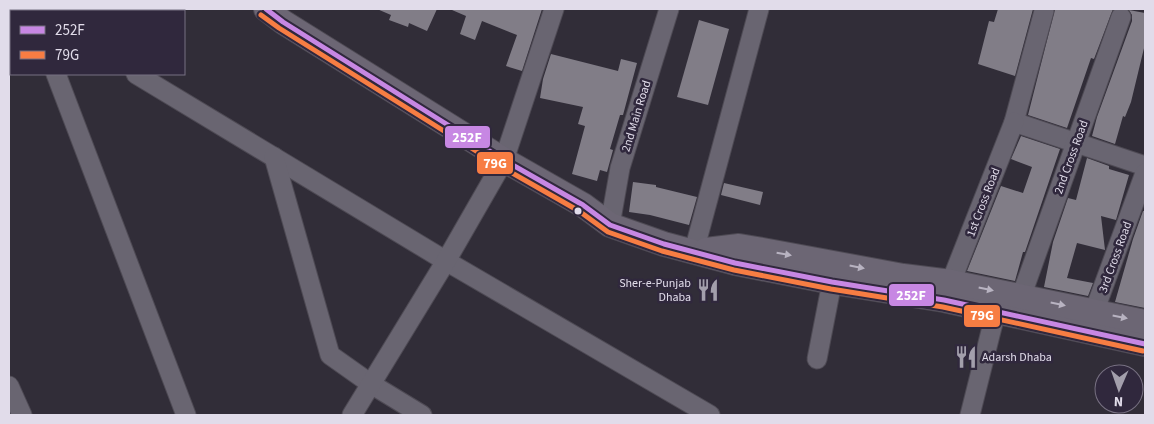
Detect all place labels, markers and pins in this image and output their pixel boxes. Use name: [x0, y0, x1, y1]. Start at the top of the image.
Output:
unlabelled marker: [573, 206, 583, 216]
place label: Sher-e-Punjab Dhaba: [619, 275, 691, 306]
restaurant icon: Sher-e-Punjab Dhaba: [695, 277, 721, 303]
restaurant icon: Adarsh Dhaba: [953, 344, 979, 370]
place label: Adarsh Dhaba: [982, 349, 1052, 366]

